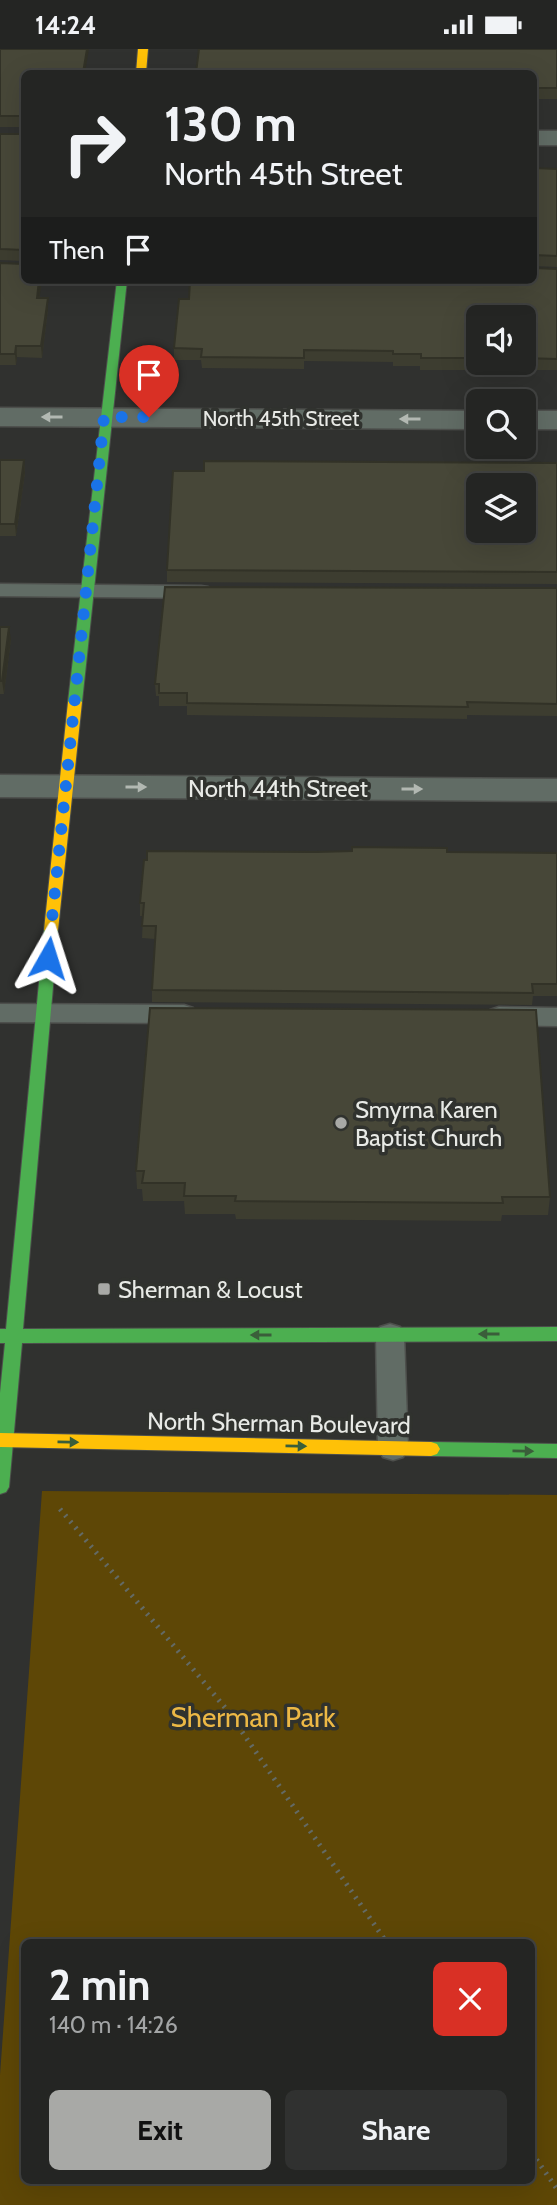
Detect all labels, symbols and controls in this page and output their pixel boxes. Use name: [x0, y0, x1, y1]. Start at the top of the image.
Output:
text: 14:24: [35, 9, 96, 41]
text: 130 m: [164, 94, 297, 153]
icon: right: [49, 98, 140, 189]
text: North 45th Street: [164, 154, 403, 193]
icon: arrive: [119, 231, 157, 269]
text: Then: [49, 234, 105, 266]
map controls: [466, 305, 536, 543]
button: sound: [466, 305, 536, 375]
pin: [119, 345, 179, 417]
icon: arrive: [130, 356, 168, 394]
button: search: [466, 389, 536, 459]
street label: North 45th Street: [203, 406, 359, 431]
one-way arrow: [41, 411, 63, 423]
one-way arrow: [398, 413, 420, 425]
button: layers: [466, 473, 536, 543]
street label: North 44th Street: [188, 774, 368, 803]
one-way arrow: [125, 782, 147, 793]
one-way arrow: [401, 783, 423, 795]
position arrow: [11, 921, 85, 995]
place label: Smyrna Karen Baptist Church: [355, 1095, 502, 1152]
marker: Smyrna Karen Baptist Church: [333, 1115, 349, 1131]
place label: Sherman & Locust: [118, 1275, 303, 1304]
marker: Sherman & Locust: [96, 1281, 112, 1297]
one-way arrow: [478, 1328, 500, 1340]
one-way arrow: [250, 1329, 272, 1341]
street label: North Sherman Boulevard: [147, 1406, 411, 1440]
one-way arrow: [57, 1436, 79, 1447]
one-way arrow: [285, 1440, 307, 1452]
one-way arrow: [512, 1445, 534, 1456]
park label: Sherman Park: [171, 1700, 336, 1734]
text: 2 min: [49, 1959, 150, 2011]
button: close: [433, 1962, 507, 2036]
text: 140 m · 14:26: [49, 2011, 178, 2039]
button: Exit: [49, 2090, 271, 2170]
button: Share: [285, 2090, 507, 2170]

